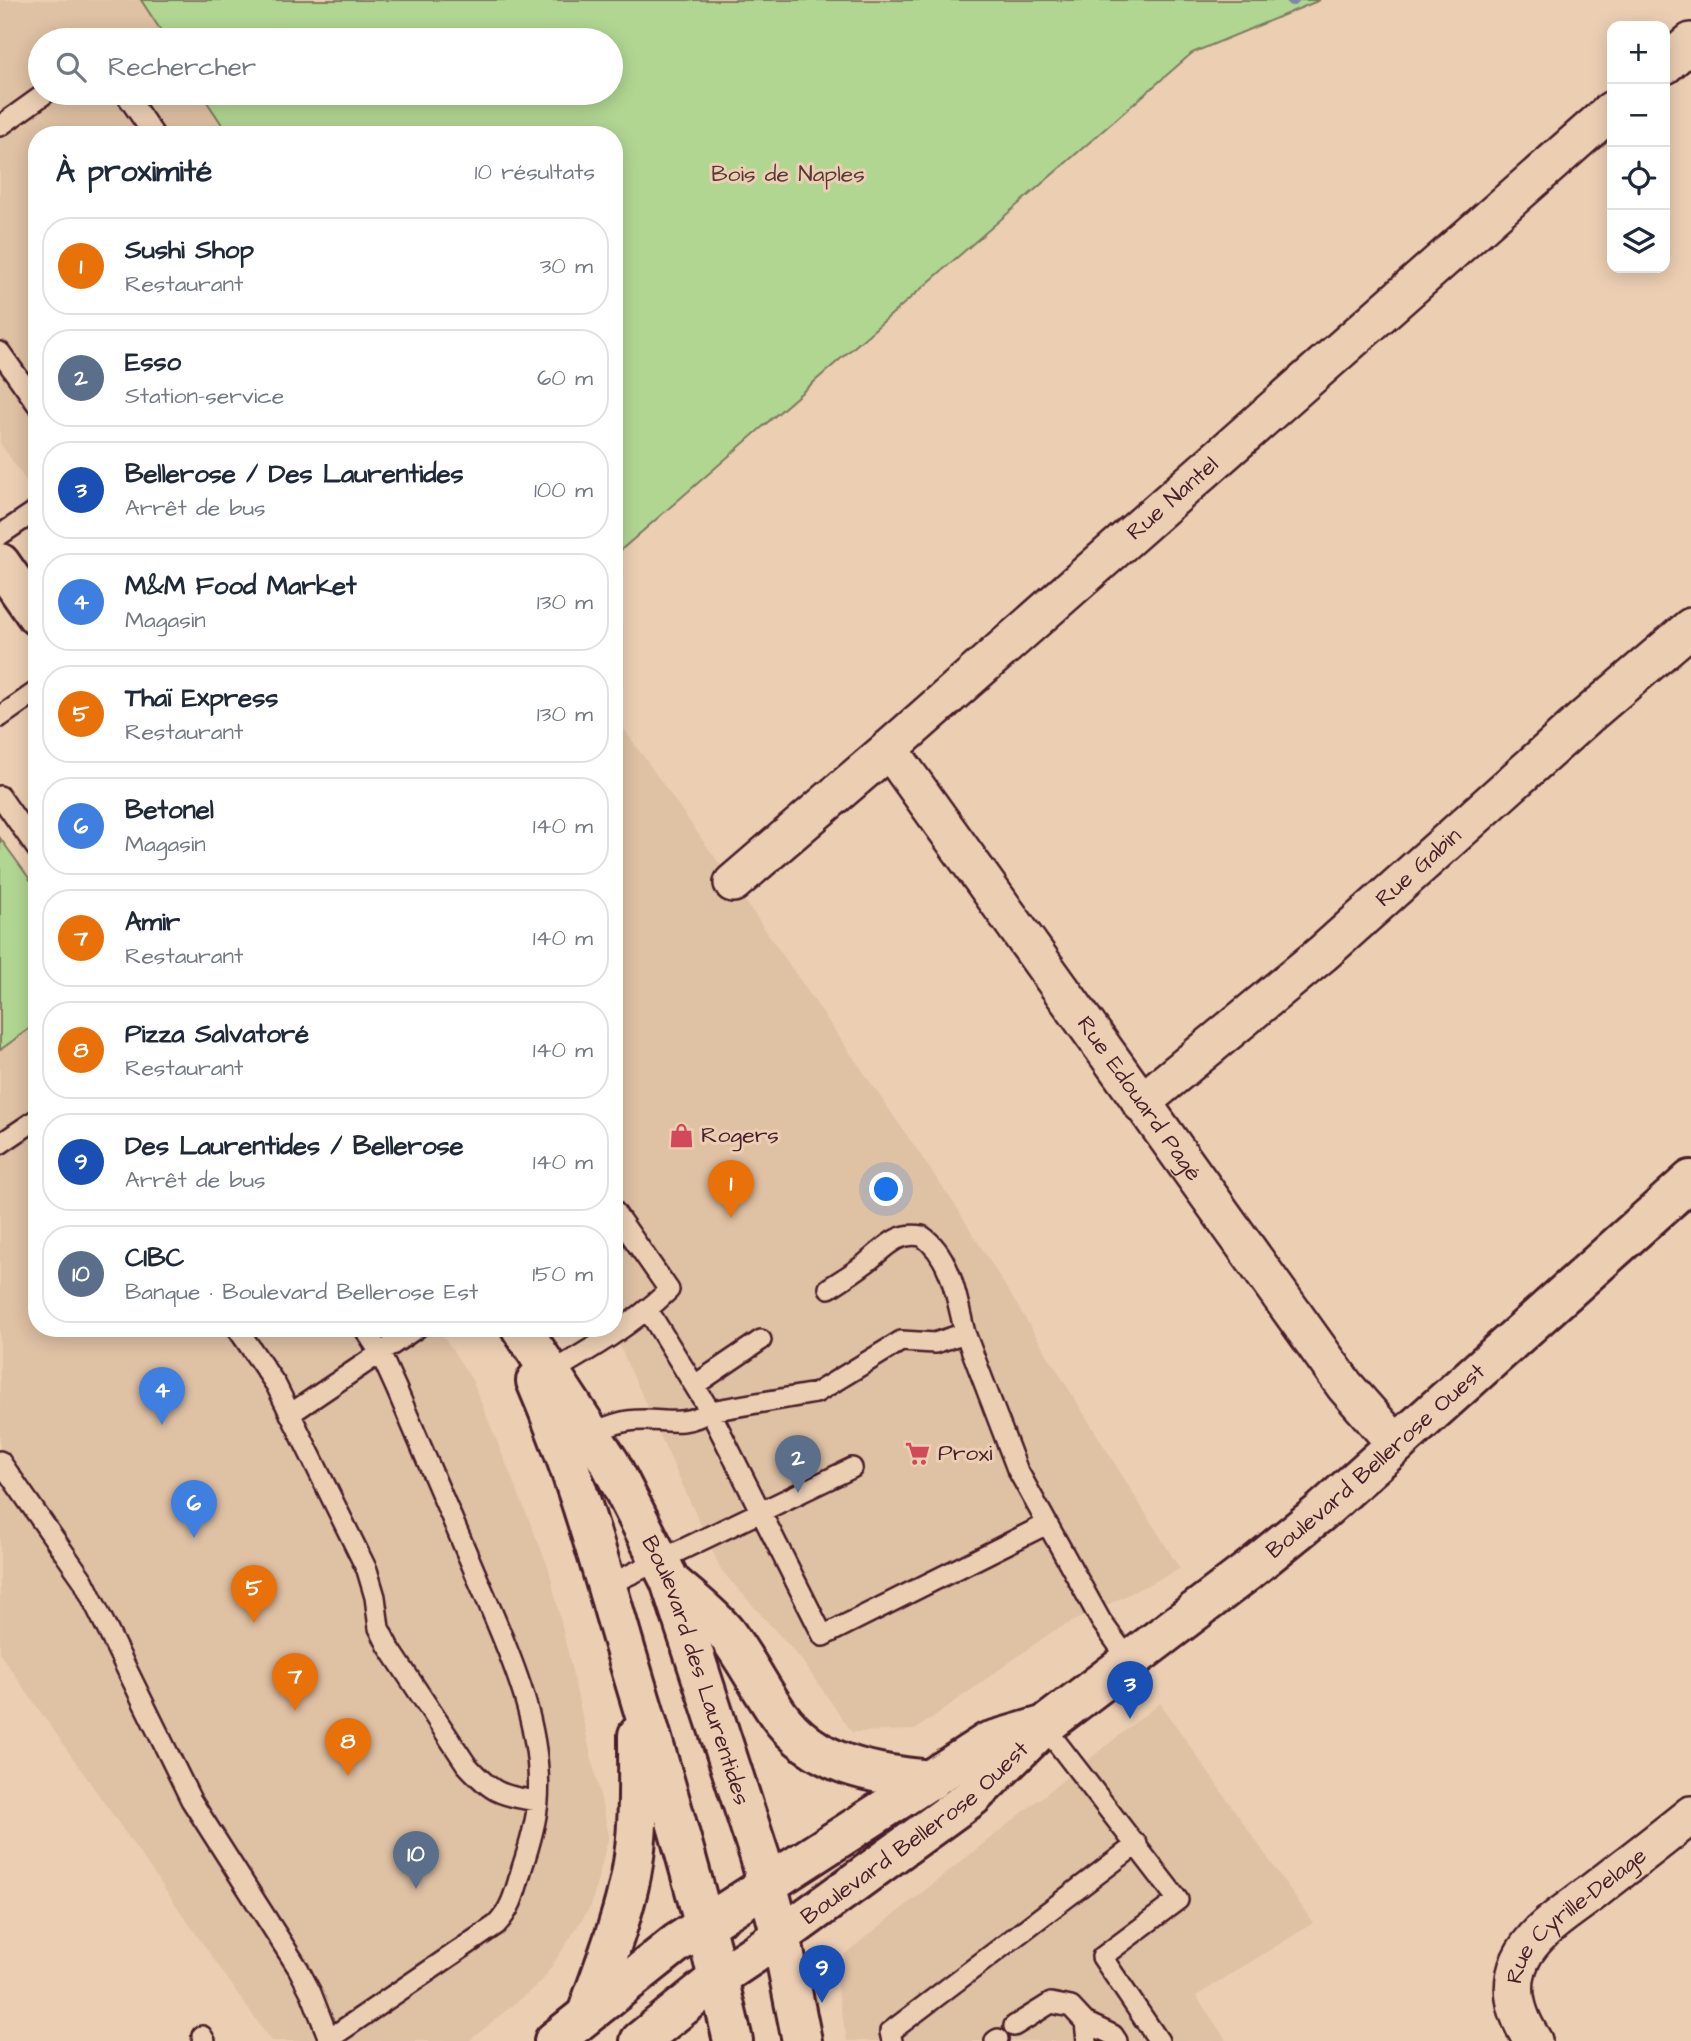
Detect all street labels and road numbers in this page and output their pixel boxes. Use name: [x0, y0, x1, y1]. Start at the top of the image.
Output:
street label: Rue Nantel: [1120, 449, 1225, 548]
street label: Rue Gabin: [1368, 820, 1468, 914]
street label: Rue Edouard Pagé: [1069, 1010, 1209, 1188]
street label: Boulevard Bellerose Ouest: [1259, 1356, 1493, 1566]
street label: Boulevard des Laurentides: [633, 1530, 758, 1809]
street label: Boulevard Bellerose Ouest: [794, 1733, 1036, 1933]
street label: Rue Cyrille-Delage: [1498, 1840, 1653, 1986]

